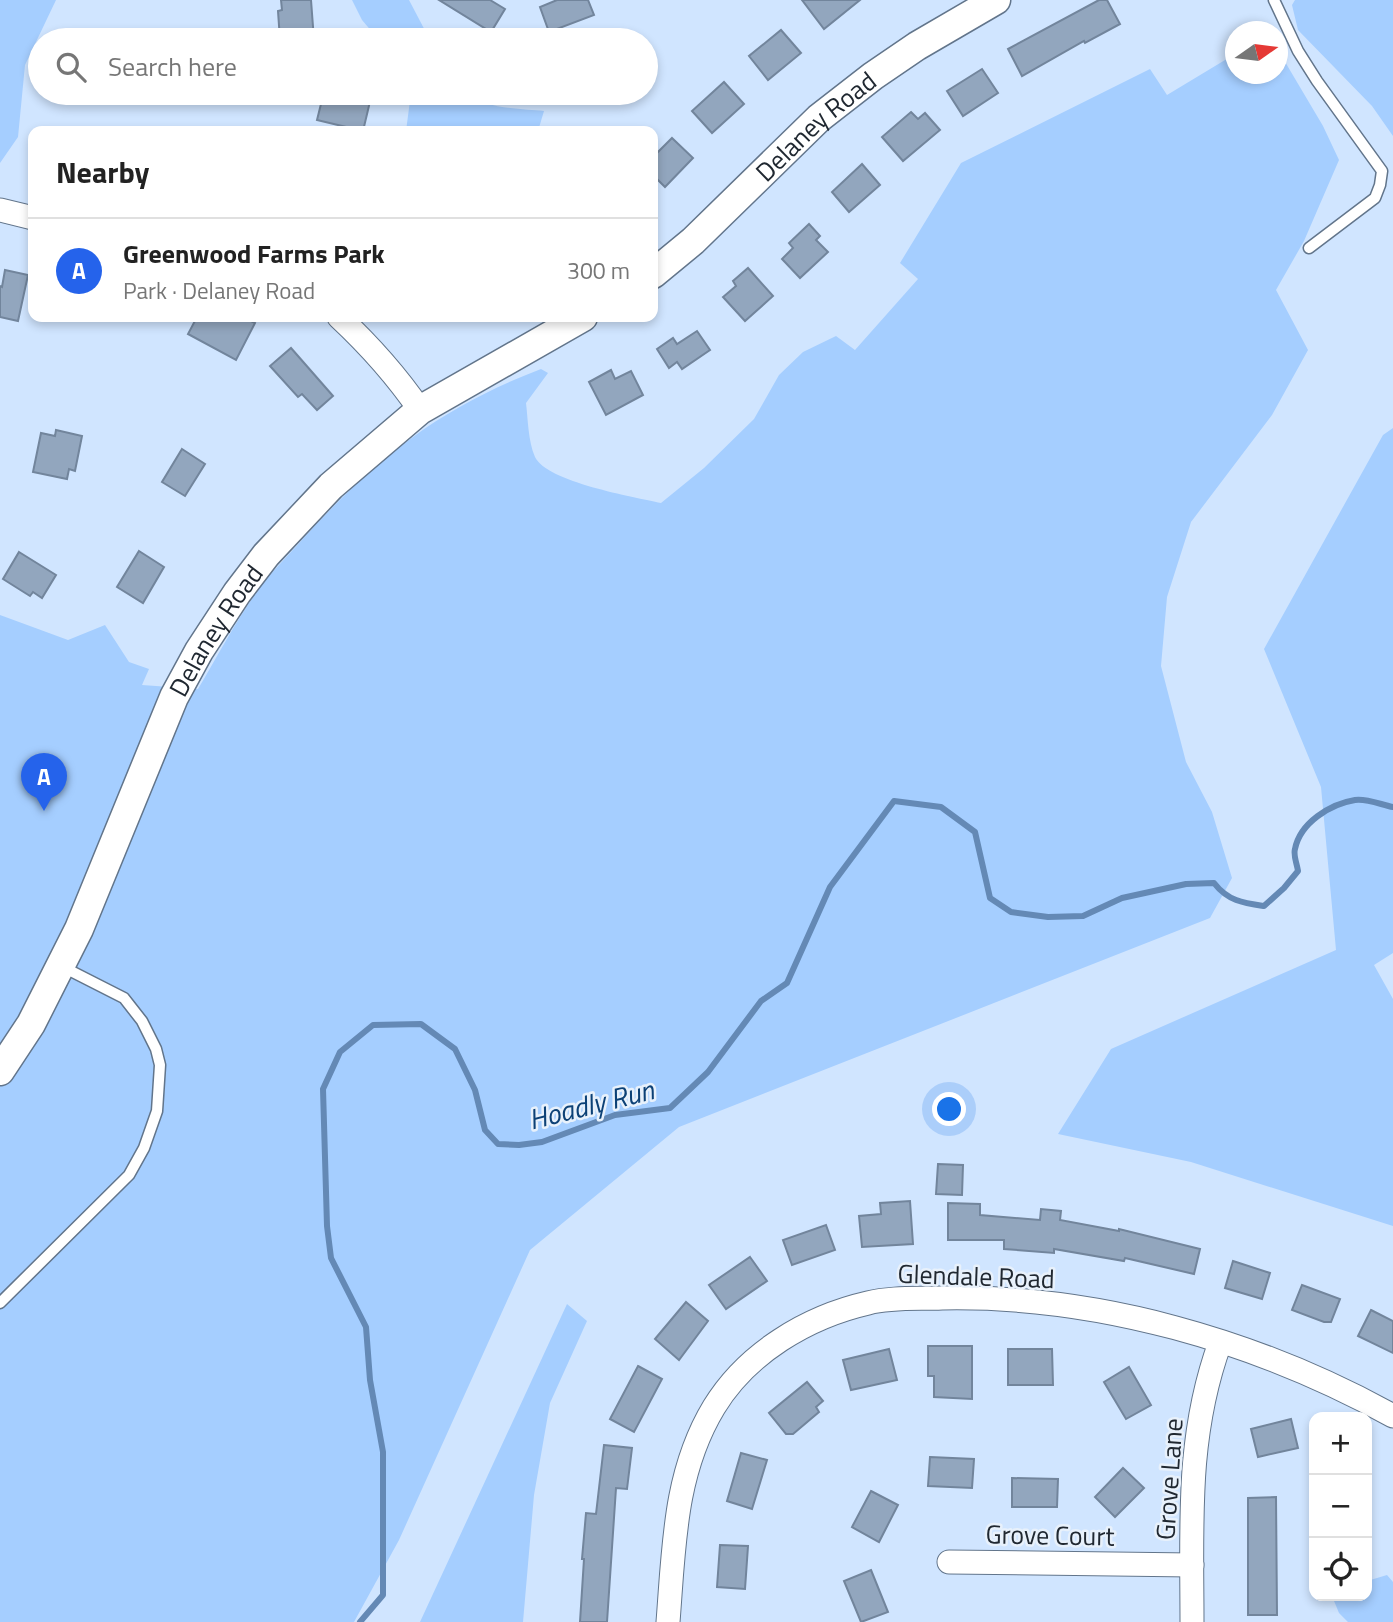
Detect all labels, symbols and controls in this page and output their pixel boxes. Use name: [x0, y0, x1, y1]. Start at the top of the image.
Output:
north arrow: [1225, 21, 1288, 84]
search box: [28, 28, 658, 105]
text: Search here: [108, 47, 237, 86]
icon: search: [52, 48, 90, 86]
street label: Delaney Road: [746, 61, 884, 190]
text: Nearby: [56, 149, 149, 195]
text: Greenwood Farms Park: [123, 234, 385, 273]
text: A: [72, 253, 86, 288]
text: 300 m: [567, 253, 630, 288]
text: Park · Delaney Road: [123, 273, 315, 308]
street label: Delaney Road: [158, 556, 272, 703]
pin: A: [21, 753, 67, 811]
water label: Hoadly Run: [524, 1067, 659, 1140]
your location: [932, 1092, 966, 1126]
street label: Glendale Road: [897, 1254, 1055, 1298]
map controls: [1309, 1412, 1372, 1601]
button: +: [1309, 1412, 1372, 1475]
street label: Grove Lane: [1145, 1417, 1193, 1541]
button: −: [1309, 1475, 1372, 1538]
street label: Grove Court: [985, 1514, 1115, 1556]
button: locate: [1309, 1538, 1372, 1601]

